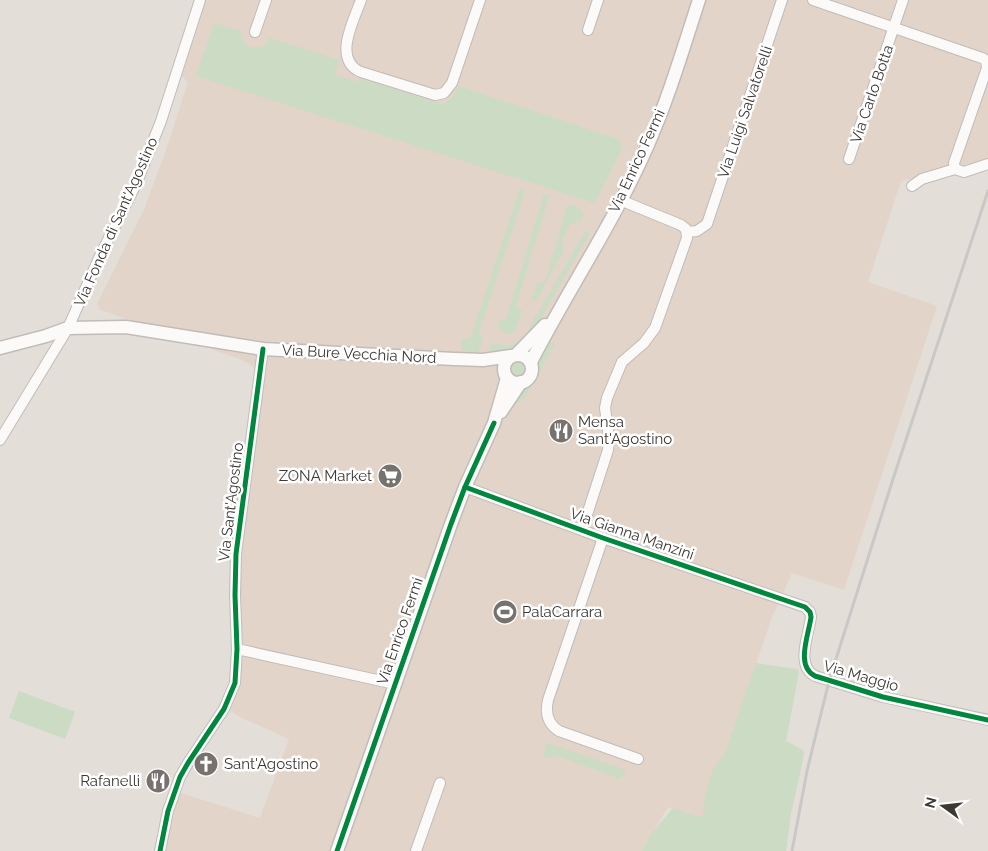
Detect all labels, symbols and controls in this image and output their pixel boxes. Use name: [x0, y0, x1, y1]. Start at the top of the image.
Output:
street label: Via Carlo Botta: [847, 42, 897, 146]
street label: Via Luigi Salvatorelli: [714, 43, 776, 181]
street label: Via Enrico Fermi: [605, 106, 669, 216]
street label: Via Fonda di Sant'Agostino: [70, 134, 162, 309]
street label: Via Bure Vecchia Nord: [281, 341, 437, 367]
place label: Mensa Sant'Agostino: [578, 413, 672, 448]
restaurant icon: Mensa Sant'Agostino: [548, 418, 574, 444]
street label: Via Sant'Agostino: [215, 441, 247, 563]
supermarket icon: ZONA Market: [377, 463, 403, 489]
place label: ZONA Market: [279, 467, 372, 485]
street label: Via Gianna Manzini: [568, 504, 696, 564]
street label: Via Enrico Fermi: [373, 575, 427, 687]
sports icon: PalaCarrara: [492, 599, 518, 625]
place label: PalaCarrara: [522, 603, 602, 621]
street label: Via Maggio: [821, 657, 901, 695]
church icon: Sant'Agostino: [193, 751, 219, 777]
place label: Sant'Agostino: [224, 755, 318, 773]
restaurant icon: Rafanelli: [145, 768, 171, 794]
place label: Rafanelli: [80, 772, 140, 790]
north arrow: [918, 781, 968, 831]
text: N: [921, 795, 940, 810]

